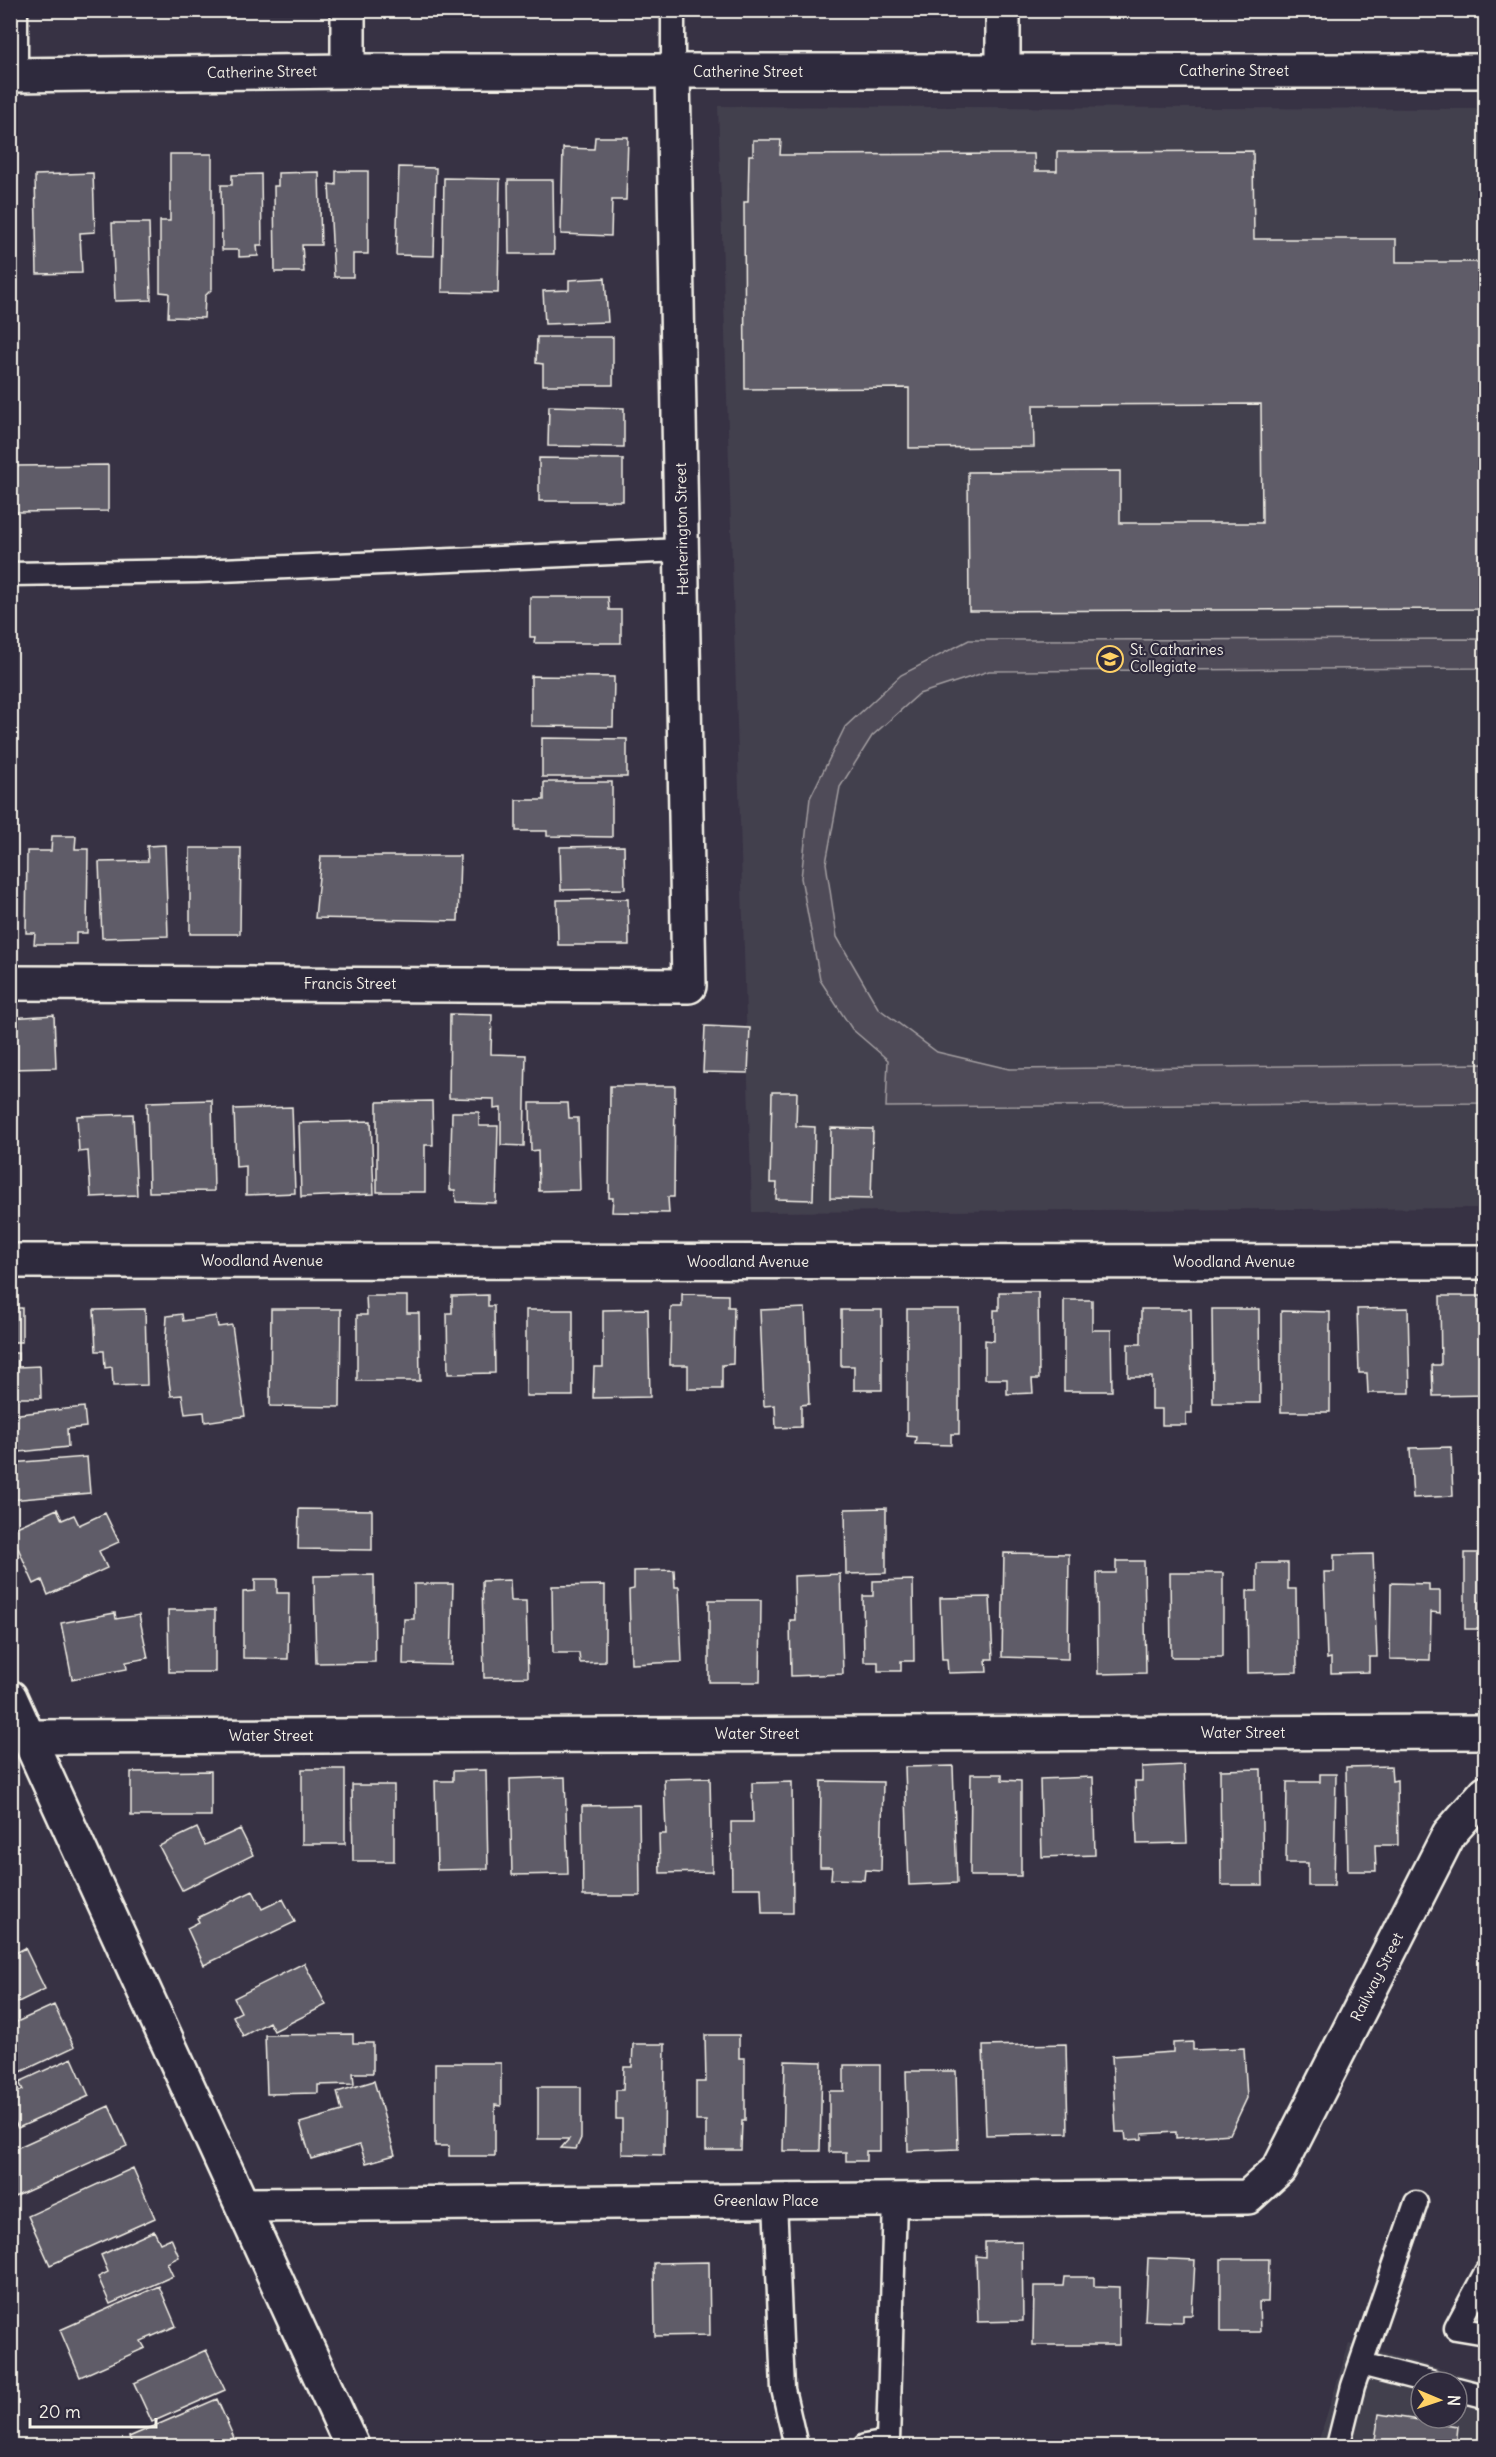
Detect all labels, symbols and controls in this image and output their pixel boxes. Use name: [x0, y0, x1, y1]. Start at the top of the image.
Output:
street label: Catherine Street: [207, 61, 317, 82]
street label: Catherine Street: [1179, 61, 1289, 80]
street label: Catherine Street: [693, 62, 803, 81]
street label: Hetherington Street: [671, 462, 692, 596]
place label: St. Catharines Collegiate: [1130, 640, 1224, 676]
school or university icon: St. Catharines Collegiate: [1095, 644, 1125, 674]
street label: Francis Street: [304, 974, 396, 993]
street label: Woodland Avenue: [201, 1251, 323, 1270]
street label: Woodland Avenue: [687, 1252, 809, 1271]
street label: Woodland Avenue: [1173, 1252, 1295, 1271]
street label: Water Street: [1201, 1723, 1285, 1742]
street label: Water Street: [715, 1724, 799, 1743]
street label: Water Street: [229, 1726, 313, 1745]
street label: Railway Street: [1346, 1929, 1407, 2024]
street label: Greenlaw Place: [714, 2191, 818, 2210]
north arrow: [1409, 2370, 1469, 2430]
scale bar: [30, 2391, 156, 2429]
text: N: [1444, 2395, 1464, 2406]
text: 20 m: [39, 2400, 81, 2423]

